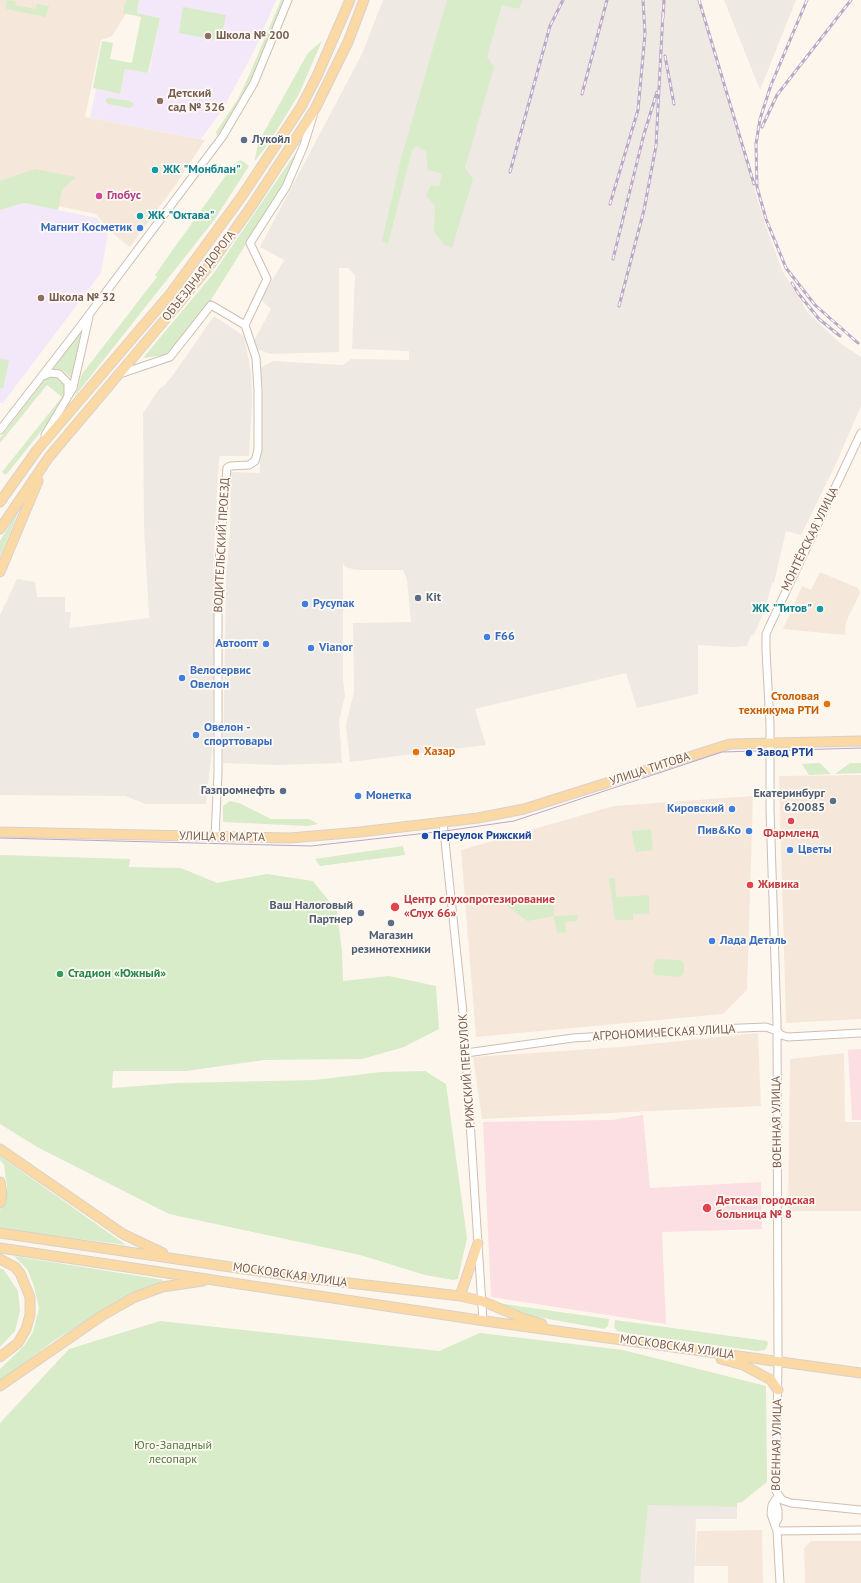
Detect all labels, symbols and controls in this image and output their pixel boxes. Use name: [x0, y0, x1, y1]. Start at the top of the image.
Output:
place label: Школа № 200: [216, 29, 289, 43]
marker: Школа № 200: [203, 31, 213, 41]
place label: Детский сад № 326: [168, 87, 225, 115]
marker: Детский сад № 326: [155, 96, 165, 106]
place label: Лукойл: [252, 133, 290, 147]
marker: Лукойл: [239, 135, 249, 145]
place label: ЖК "Монблан": [163, 163, 241, 177]
marker: ЖК "Монблан": [150, 165, 160, 175]
place label: Глобус: [107, 189, 141, 203]
marker: Глобус: [94, 191, 104, 201]
place label: ЖК "Октава": [148, 209, 215, 223]
marker: ЖК "Октава": [135, 211, 145, 221]
place label: Магнит Косметик: [41, 221, 132, 235]
marker: Магнит Косметик: [135, 223, 145, 233]
street label: ОБЪЕЗДНАЯ ДОРОГА: [159, 228, 239, 324]
place label: Школа № 32: [49, 291, 116, 305]
marker: Школа № 32: [36, 293, 46, 303]
street label: ВОДИТЕЛЬСКИЙ ПРОЕЗД: [211, 477, 233, 613]
street label: МОНТЁРСКАЯ УЛИЦА: [779, 485, 841, 593]
place label: Kit: [426, 591, 441, 605]
marker: Kit: [413, 593, 423, 603]
place label: Русупак: [313, 597, 354, 611]
marker: Русупак: [300, 599, 310, 609]
place label: ЖК "Титов": [752, 602, 812, 616]
marker: ЖК "Титов": [815, 604, 825, 614]
place label: F66: [495, 630, 515, 644]
marker: F66: [482, 632, 492, 642]
place label: Автоопт: [215, 637, 258, 651]
marker: Автоопт: [261, 639, 271, 649]
place label: Vianor: [319, 641, 353, 655]
marker: Vianor: [306, 643, 316, 653]
place label: Велосервис Овелон: [190, 664, 251, 692]
marker: Велосервис Овелон: [177, 673, 187, 683]
place label: Столовая техникума РТИ: [739, 690, 819, 718]
marker: Столовая техникума РТИ: [822, 699, 832, 709]
place label: Овелон - спорттовары: [204, 721, 272, 749]
marker: Овелон - спорттовары: [191, 730, 201, 740]
place label: Хазар: [424, 745, 455, 759]
place label: Завод РТИ: [757, 746, 813, 760]
marker: Хазар: [411, 747, 421, 757]
marker: Завод РТИ: [744, 748, 754, 758]
street label: УЛИЦА ТИТОВА: [608, 749, 692, 789]
place label: Газпромнефть: [201, 784, 275, 798]
marker: Газпромнефть: [278, 786, 288, 796]
place label: Екатеринбург 620085: [753, 787, 825, 815]
place label: Монетка: [366, 789, 411, 803]
marker: Монетка: [353, 791, 363, 801]
marker: Екатеринбург 620085: [828, 796, 838, 806]
place label: Кировский: [667, 802, 724, 816]
marker: Кировский: [727, 804, 737, 814]
marker: Фармленд: [786, 816, 796, 826]
place label: Пив&Ко: [697, 824, 741, 838]
marker: Пив&Ко: [744, 826, 754, 836]
place label: Фармленд: [763, 827, 819, 841]
street label: УЛИЦА 8 МАРТА: [179, 829, 265, 845]
place label: Переулок Рижский: [433, 829, 532, 843]
marker: Переулок Рижский: [420, 831, 430, 841]
place label: Цветы: [798, 843, 832, 857]
marker: Цветы: [785, 845, 795, 855]
place label: Живика: [758, 878, 799, 892]
marker: Живика: [745, 880, 755, 890]
place label: Центр слухопротезирование «Слух 66»: [404, 893, 555, 921]
place label: Ваш Налоговый Партнер: [270, 899, 353, 927]
marker: Центр слухопротезирование «Слух 66»: [389, 901, 401, 913]
marker: Ваш Налоговый Партнер: [356, 908, 366, 918]
marker: Магазин резинотехники: [386, 918, 396, 928]
place label: Магазин резинотехники: [351, 929, 431, 957]
place label: Лада Деталь: [720, 934, 786, 948]
marker: Лада Деталь: [707, 936, 717, 946]
place label: Стадион «Южный»: [68, 967, 166, 981]
marker: Стадион «Южный»: [55, 969, 65, 979]
street label: РИЖСКИЙ ПЕРЕУЛОК: [456, 1013, 478, 1129]
street label: АГРОНОМИЧЕСКАЯ УЛИЦА: [592, 1022, 736, 1044]
street label: ВОЕННАЯ УЛИЦА: [769, 1076, 785, 1168]
place label: Детская городская больница № 8: [716, 1194, 815, 1222]
marker: Детская городская больница № 8: [701, 1202, 713, 1214]
street label: МОСКОВСКАЯ УЛИЦА: [232, 1260, 348, 1290]
street label: МОСКОВСКАЯ УЛИЦА: [619, 1332, 735, 1362]
street label: ВОЕННАЯ УЛИЦА: [769, 1399, 785, 1491]
park label: Юго-Западный лесопарк: [134, 1439, 212, 1467]

